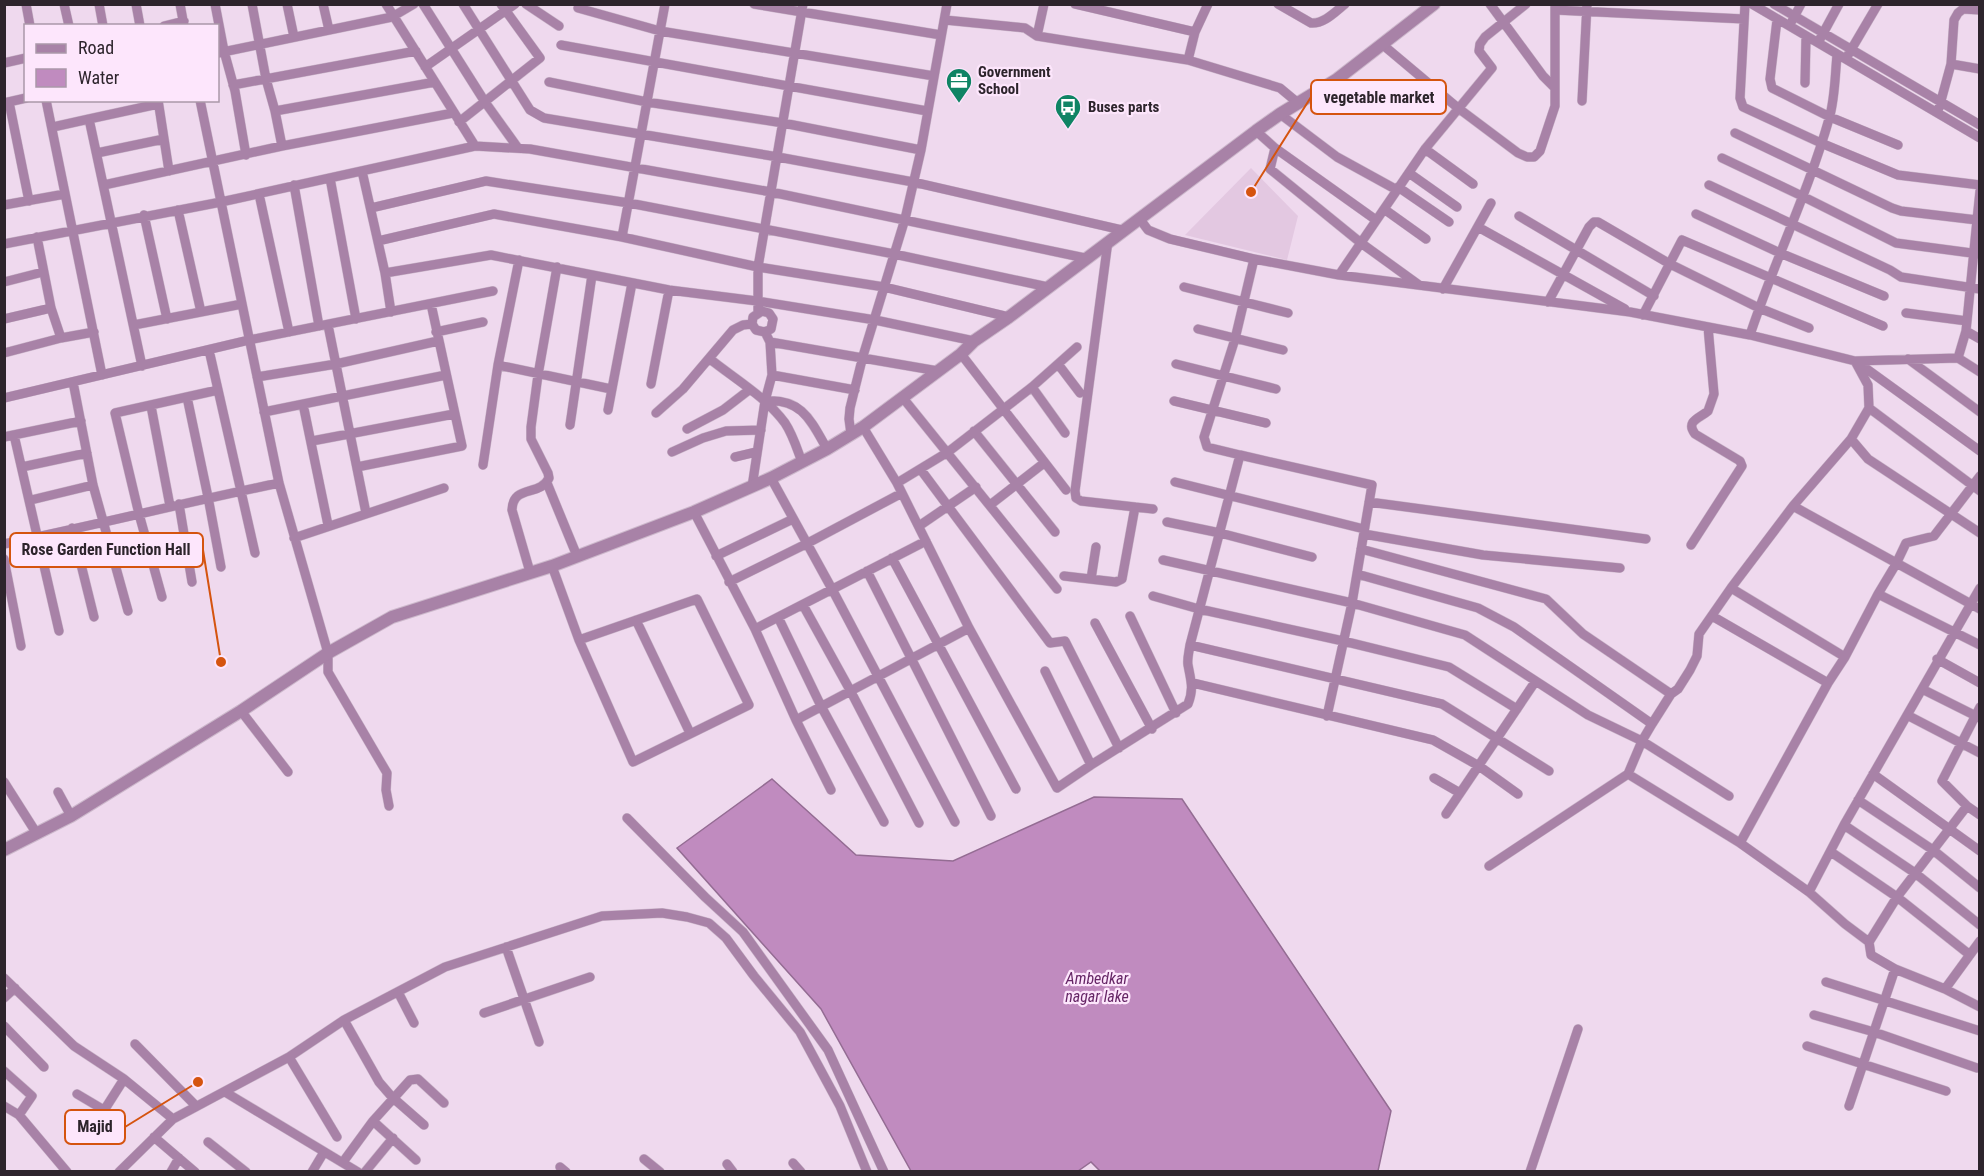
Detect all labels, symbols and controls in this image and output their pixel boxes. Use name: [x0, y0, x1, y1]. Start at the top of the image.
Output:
legend: [24, 24, 219, 102]
text: Road: [78, 37, 114, 58]
place label: Government School: [978, 63, 1051, 98]
office icon: Government School: [944, 66, 974, 104]
text: Water: [78, 67, 120, 88]
callout: vegetable market: [1311, 80, 1446, 114]
text: vegetable market: [1324, 88, 1435, 107]
bus stop icon: Buses parts: [1053, 92, 1083, 130]
place label: Buses parts: [1088, 98, 1159, 116]
callout: Rose Garden Function Hall: [10, 533, 203, 567]
text: Rose Garden Function Hall: [21, 540, 191, 559]
water label: Ambedkar nagar lake: [1065, 969, 1129, 1006]
callout: Majid: [65, 1110, 125, 1144]
text: Majid: [77, 1117, 113, 1136]

